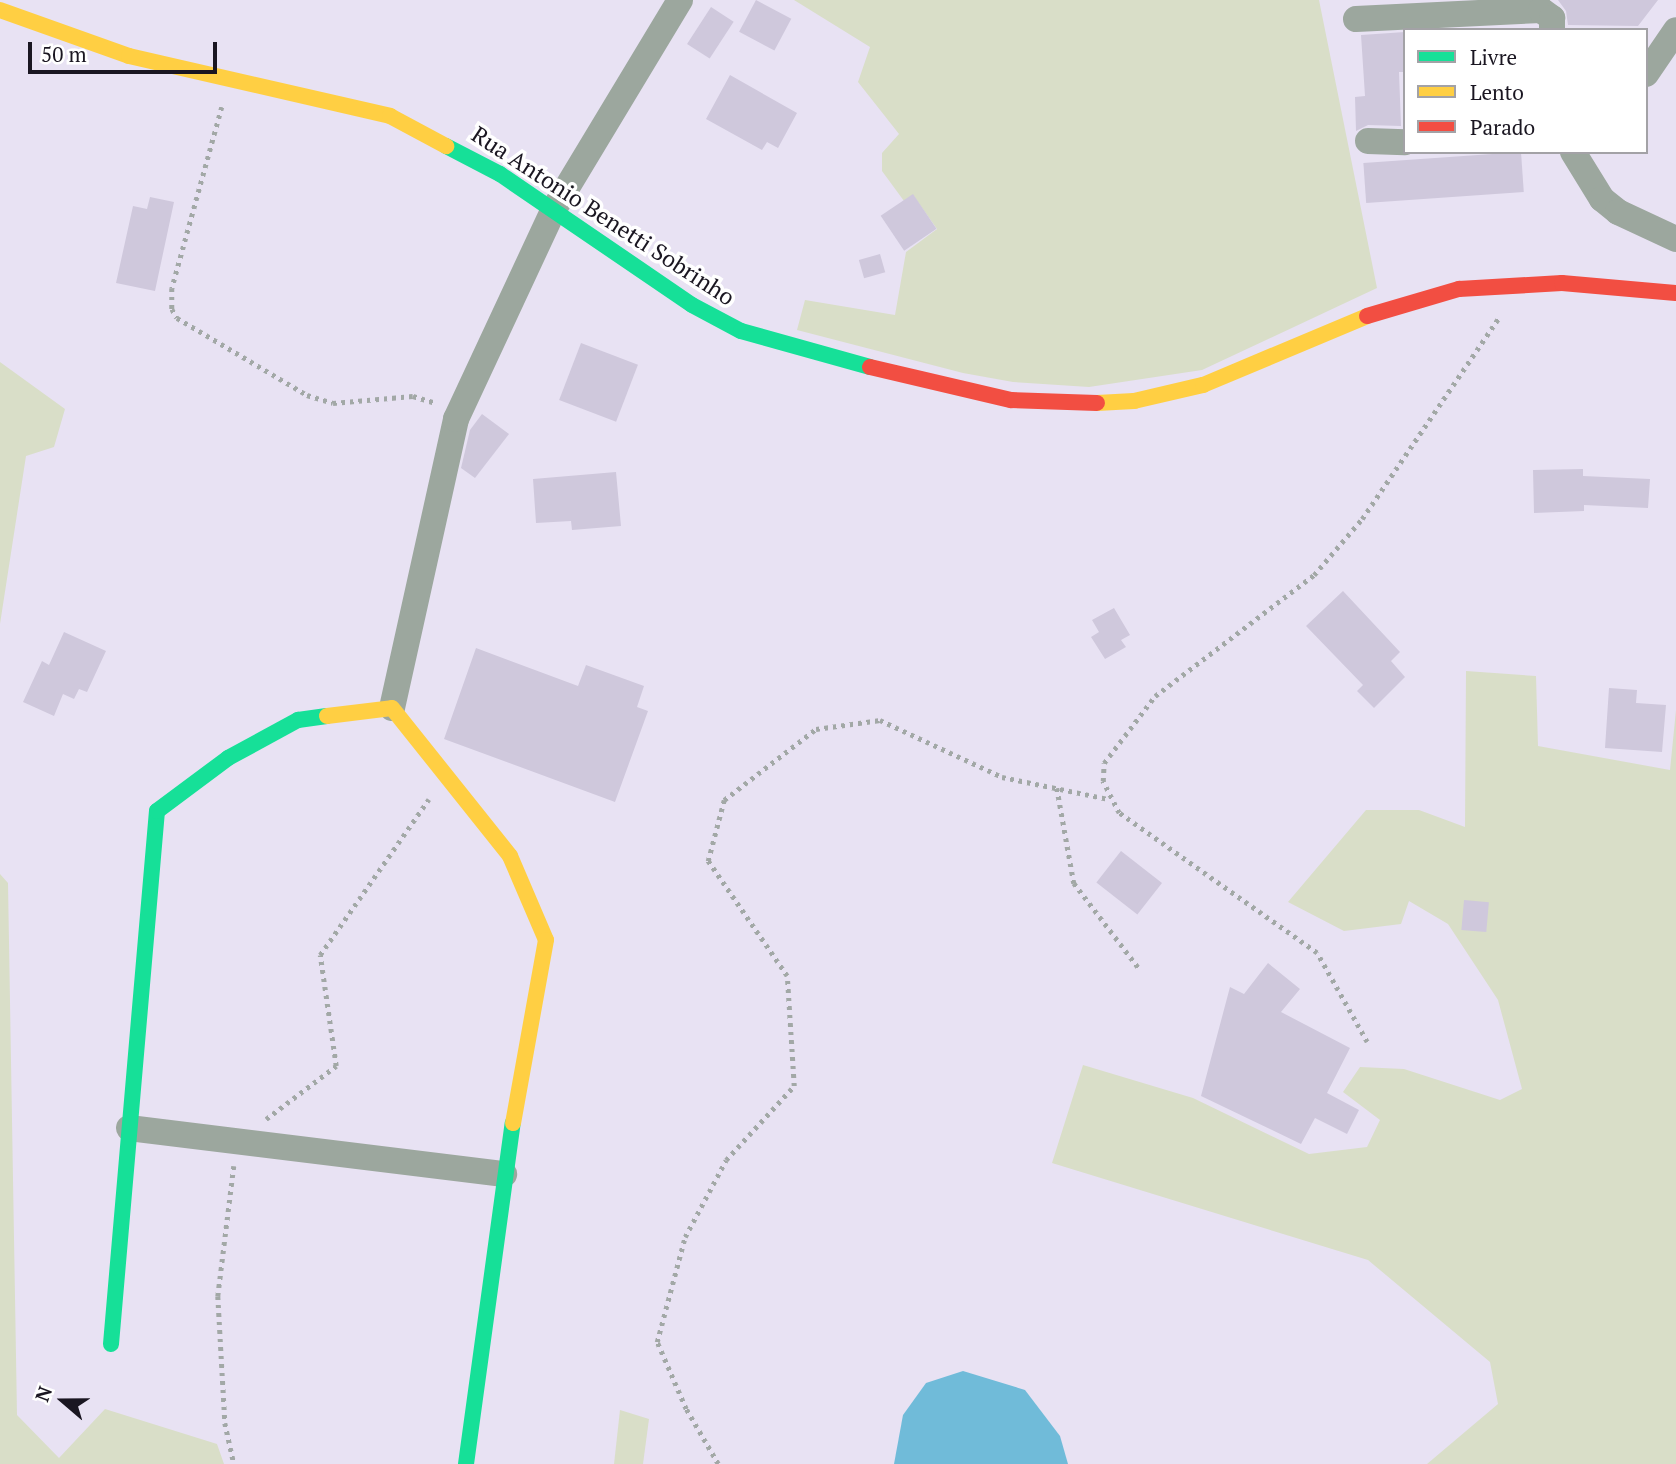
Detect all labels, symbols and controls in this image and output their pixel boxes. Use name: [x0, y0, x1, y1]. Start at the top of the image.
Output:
scale bar: [32, 28, 220, 72]
legend: [1403, 28, 1648, 154]
text: 50 m: [41, 40, 87, 68]
text: Livre: [1470, 43, 1517, 71]
text: Lento: [1470, 78, 1524, 106]
text: Parado: [1470, 113, 1535, 141]
street label: Rua Antonio Benetti Sobrinho: [466, 120, 740, 312]
north arrow: [28, 1366, 98, 1436]
text: N: [29, 1383, 57, 1405]

